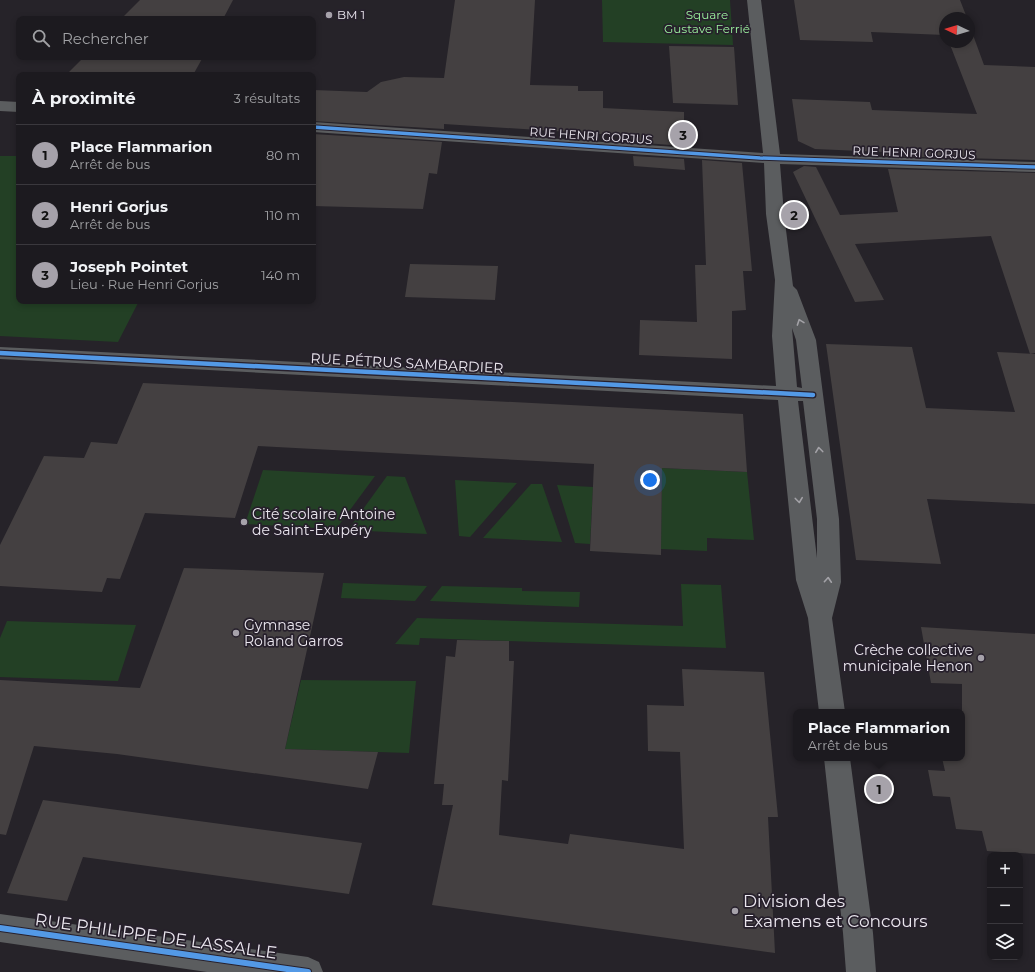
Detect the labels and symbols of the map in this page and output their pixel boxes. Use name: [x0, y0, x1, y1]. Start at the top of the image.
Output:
place label: BM 1: [337, 7, 365, 22]
park label: Square Gustave Ferrié: [664, 7, 750, 36]
marker: BM 1: [324, 10, 334, 20]
north arrow: [939, 12, 975, 48]
pin: 3: [670, 120, 696, 150]
street label: RUE HENRI GORJUS: [529, 124, 653, 147]
street label: RUE HENRI GORJUS: [852, 143, 976, 162]
pin: 2: [781, 200, 807, 230]
one-way arrow: [796, 319, 804, 326]
street label: RUE PÉTRUS SAMBARDIER: [310, 349, 504, 377]
one-way arrow: [815, 447, 824, 454]
your location: [640, 470, 660, 490]
one-way arrow: [794, 497, 803, 503]
place label: Cité scolaire Antoine de Saint-Exupéry: [252, 505, 395, 539]
marker: Cité scolaire Antoine de Saint-Exupéry: [239, 517, 249, 527]
one-way arrow: [824, 577, 833, 583]
place label: Gymnase Roland Garros: [244, 616, 343, 650]
marker: Gymnase Roland Garros: [231, 628, 241, 638]
place label: Crèche collective municipale Henon: [843, 641, 973, 675]
marker: Crèche collective municipale Henon: [976, 653, 986, 663]
pin: 1: [866, 774, 892, 804]
place label: Division des Examens et Concours: [743, 891, 928, 931]
marker: Division des Examens et Concours: [730, 906, 740, 916]
street label: RUE PHILIPPE DE LASSALLE: [34, 909, 278, 963]

